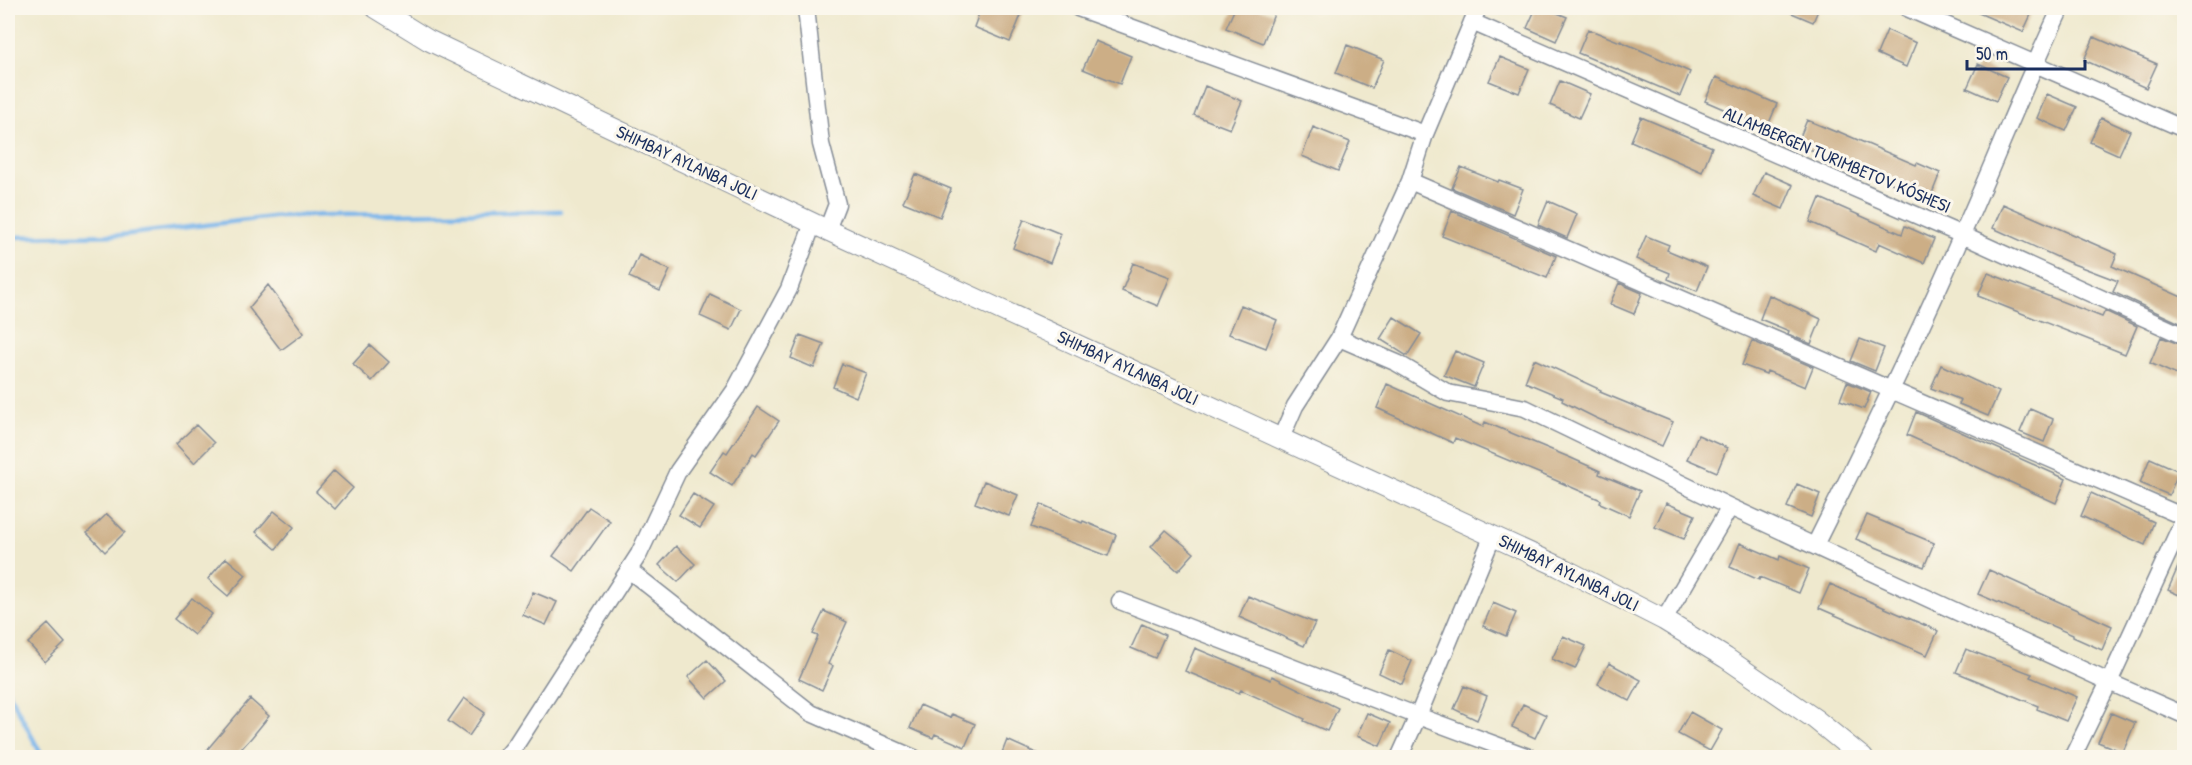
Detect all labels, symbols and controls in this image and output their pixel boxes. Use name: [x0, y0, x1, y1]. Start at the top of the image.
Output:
scale bar: [1967, 33, 2086, 71]
text: 50 m: [1976, 41, 2008, 66]
street label: ALLAMBERGEN TURIMBETOV KÓSHESI: [1720, 100, 1955, 219]
street label: SHIMBAY AYLANBA JOLI: [613, 119, 762, 206]
street label: SHIMBAY AYLANBA JOLI: [1054, 324, 1203, 411]
street label: SHIMBAY AYLANBA JOLI: [1495, 528, 1643, 617]

